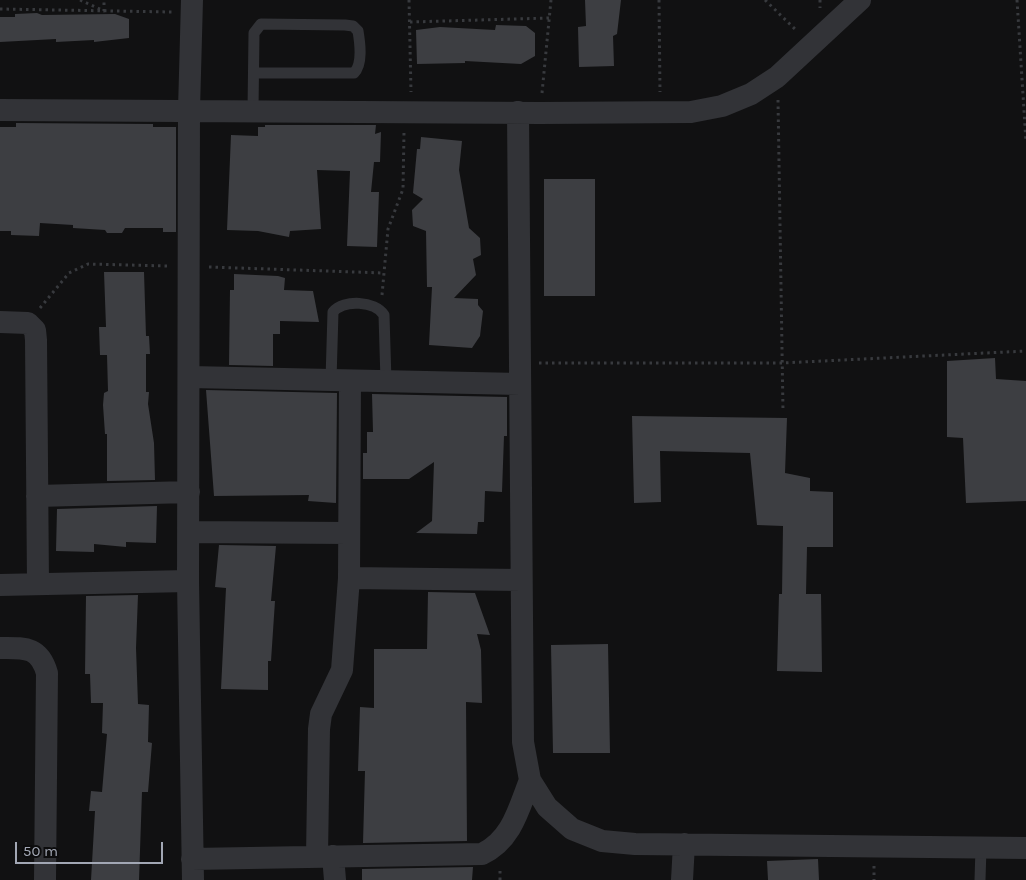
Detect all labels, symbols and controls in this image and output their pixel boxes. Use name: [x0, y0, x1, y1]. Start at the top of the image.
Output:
scale bar: [18, 832, 165, 864]
text: 50 m: [23, 842, 58, 860]

